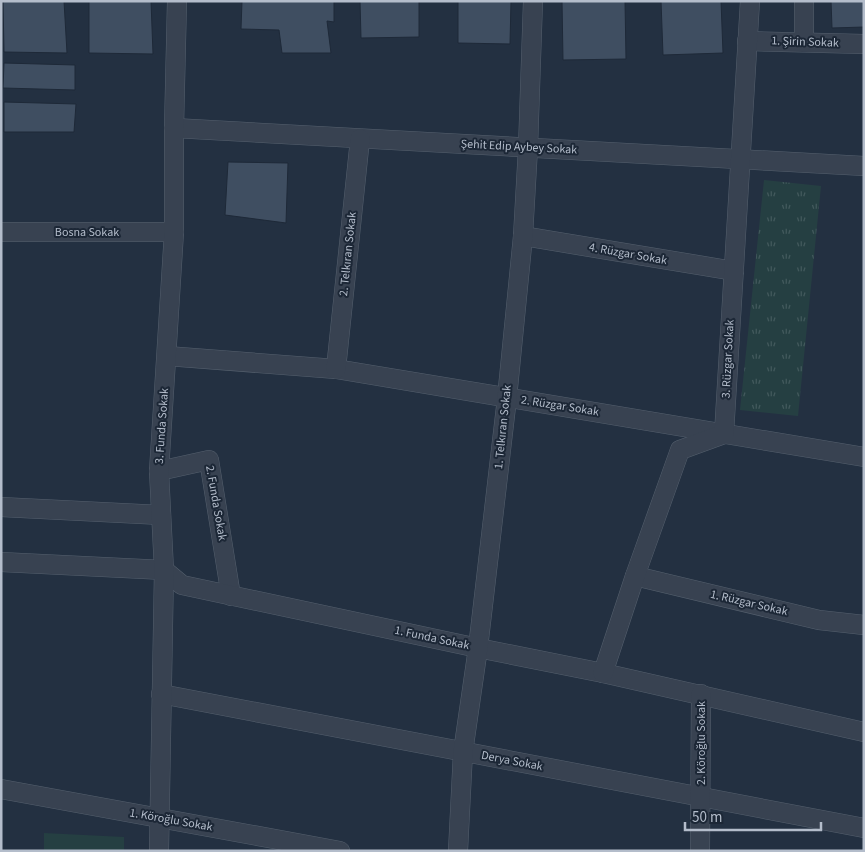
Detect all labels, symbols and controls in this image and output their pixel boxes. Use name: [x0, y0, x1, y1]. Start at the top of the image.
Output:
street label: 1. Şirin Sokak: [771, 32, 839, 52]
street label: Şehit Edip Aybey Sokak: [460, 135, 578, 159]
street label: 2. Telkıran Sokak: [335, 211, 361, 297]
street label: Bosna Sokak: [55, 224, 119, 241]
street label: 4. Rüzgar Sokak: [588, 239, 668, 269]
street label: 3. Rüzgar Sokak: [717, 319, 739, 399]
street label: 1. Telkıran Sokak: [490, 384, 516, 470]
street label: 3. Funda Sokak: [151, 387, 173, 465]
street label: 2. Rüzgar Sokak: [520, 391, 600, 421]
street label: 2. Funda Sokak: [201, 464, 231, 542]
street label: 1. Rüzgar Sokak: [709, 586, 789, 620]
street label: 1. Funda Sokak: [393, 622, 471, 654]
street label: 2. Köroğlu Sokak: [693, 701, 710, 785]
street label: Derya Sokak: [480, 747, 544, 775]
scale bar: [685, 800, 821, 832]
street label: 1. Köroğlu Sokak: [128, 804, 214, 836]
text: 50 m: [692, 807, 722, 828]

